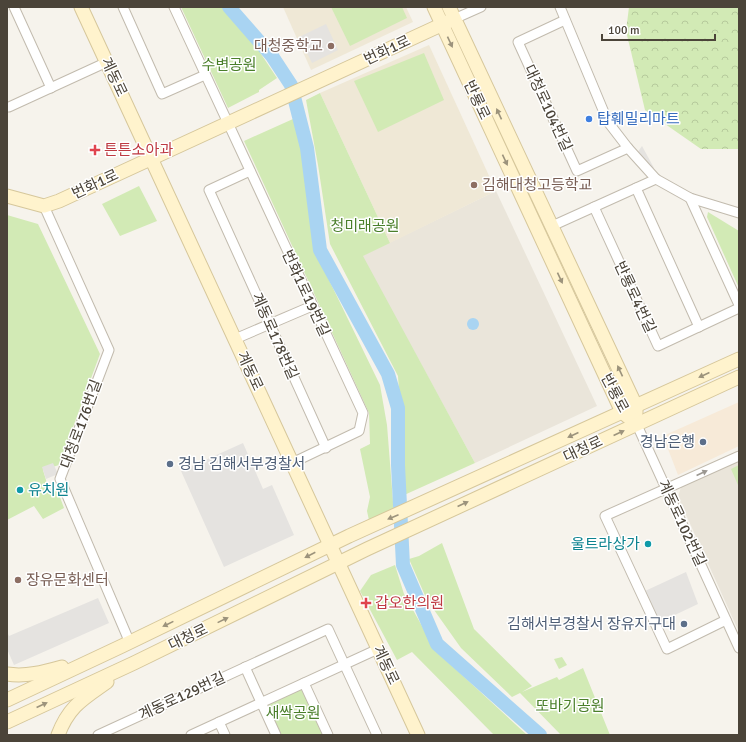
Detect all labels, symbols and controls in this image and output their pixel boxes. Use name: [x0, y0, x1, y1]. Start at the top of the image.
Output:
scale bar: [602, 16, 715, 42]
text: 100 m: [608, 23, 640, 38]
street label: 번화1로: [361, 31, 413, 69]
place label: 대청중학교: [254, 37, 323, 55]
one-way arrow: [448, 37, 454, 49]
marker: 대청중학교: [326, 41, 336, 51]
street label: 계동로: [97, 54, 131, 100]
park label: 수변공원: [201, 56, 257, 74]
street label: 대청로104번길: [520, 62, 576, 154]
street label: 반룡로: [460, 77, 494, 123]
one-way arrow: [496, 108, 502, 119]
place label: 탑훼밀리마트: [597, 110, 680, 128]
marker: 탑훼밀리마트: [584, 114, 594, 124]
place label: 튼튼소아과: [104, 141, 173, 159]
marker: 튼튼소아과: [89, 144, 101, 156]
one-way arrow: [502, 155, 508, 166]
street label: 번화1로: [69, 165, 121, 203]
place label: 김해대청고등학교: [482, 176, 592, 194]
marker: 김해대청고등학교: [469, 180, 479, 190]
park label: 청미래공원: [330, 217, 400, 235]
street label: 번화1로19번길: [278, 247, 334, 339]
street label: 반룡로4번길: [611, 258, 659, 336]
one-way arrow: [557, 272, 563, 284]
street label: 계동로178번길: [248, 290, 302, 382]
street label: 계동로: [233, 348, 267, 394]
one-way arrow: [617, 365, 623, 376]
street label: 반룡로: [597, 370, 633, 416]
one-way arrow: [698, 372, 709, 378]
street label: 대청로176번길: [57, 377, 105, 471]
one-way arrow: [614, 429, 626, 435]
street label: 대청로: [560, 432, 606, 466]
one-way arrow: [567, 432, 578, 438]
place label: 경남은행: [640, 433, 695, 451]
marker: 경남은행: [698, 437, 708, 447]
place label: 경남 김해서부경찰서: [178, 455, 306, 473]
marker: 경남 김해서부경찰서: [165, 459, 175, 469]
one-way arrow: [696, 470, 707, 476]
street label: 계동로102번길: [654, 477, 710, 569]
place label: 유치원: [28, 481, 69, 499]
marker: 유치원: [15, 485, 25, 495]
one-way arrow: [457, 501, 469, 508]
one-way arrow: [386, 514, 398, 520]
place label: 울트라상가: [571, 535, 640, 553]
marker: 울트라상가: [643, 539, 653, 549]
one-way arrow: [304, 552, 316, 558]
place label: 장유문화센터: [26, 571, 109, 589]
marker: 장유문화센터: [13, 575, 23, 585]
place label: 갑오한의원: [375, 594, 444, 612]
marker: 갑오한의원: [360, 597, 372, 609]
place label: 김해서부경찰서 장유지구대: [507, 615, 676, 633]
one-way arrow: [217, 617, 229, 623]
marker: 김해서부경찰서 장유지구대: [679, 619, 689, 629]
street label: 대청로: [165, 620, 211, 654]
one-way arrow: [162, 621, 174, 627]
street label: 계동로: [369, 642, 403, 688]
street label: 계동로129번길: [136, 668, 228, 724]
park label: 또바기공원: [535, 697, 605, 715]
one-way arrow: [37, 702, 48, 708]
park label: 새싹공원: [265, 704, 321, 722]

